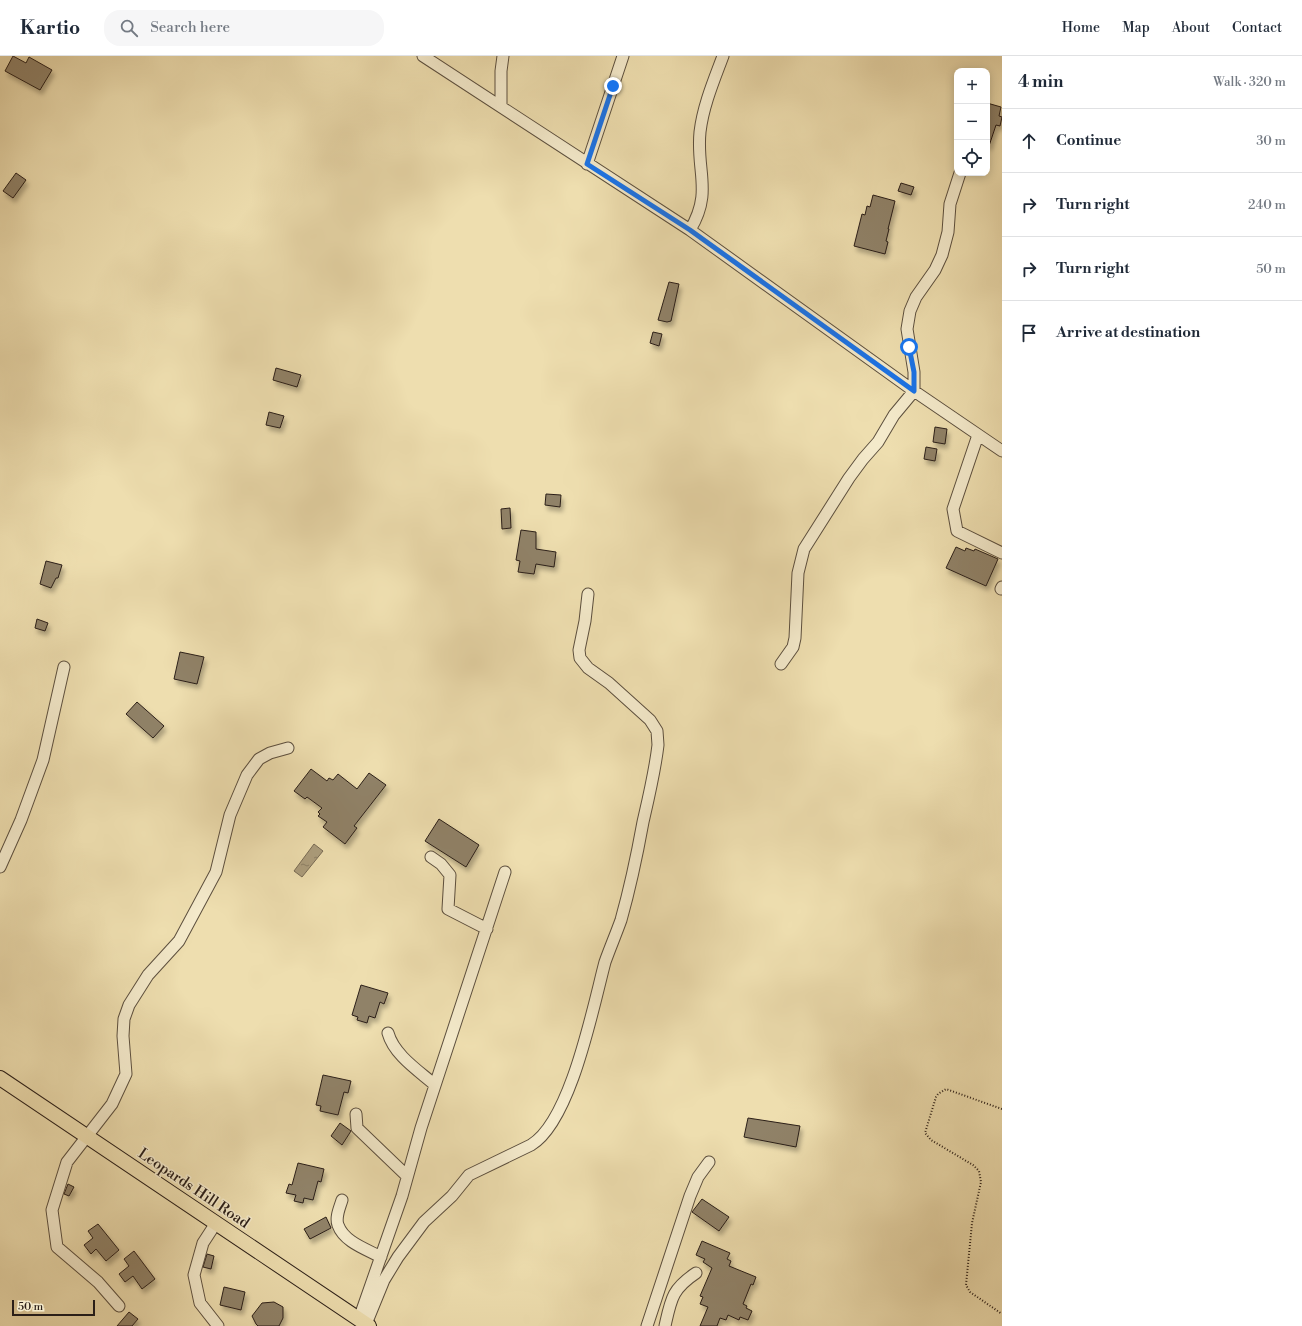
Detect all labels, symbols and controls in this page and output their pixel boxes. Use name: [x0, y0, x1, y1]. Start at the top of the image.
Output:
search box: [104, 10, 384, 46]
text: Kartio: [20, 16, 80, 40]
icon: search: [118, 17, 140, 39]
text: Search here: [150, 18, 230, 37]
text: Home: [1062, 19, 1100, 37]
text: Map: [1122, 19, 1150, 37]
text: About: [1172, 19, 1210, 37]
text: Contact: [1232, 19, 1282, 37]
map controls: [954, 68, 990, 176]
button: +: [954, 68, 990, 104]
text: 4 min: [1018, 71, 1063, 93]
text: Walk · 320 m: [1213, 74, 1286, 90]
route end: [604, 77, 622, 95]
button: −: [954, 104, 990, 140]
icon: ahead: [1018, 130, 1040, 152]
text: Continue: [1056, 131, 1121, 150]
text: 30 m: [1256, 133, 1286, 149]
button: locate: [954, 140, 990, 176]
icon: right: [1018, 194, 1040, 216]
text: Turn right: [1056, 195, 1130, 214]
text: 240 m: [1248, 197, 1286, 213]
icon: right: [1018, 258, 1040, 280]
text: Turn right: [1056, 259, 1130, 278]
text: 50 m: [1256, 261, 1286, 277]
icon: arrive: [1018, 322, 1040, 344]
text: Arrive at destination: [1056, 323, 1200, 342]
route start: [900, 338, 918, 356]
street label: Leopards Hill Road: [134, 1144, 254, 1233]
scale bar: [12, 1298, 95, 1317]
text: 50 m: [18, 1300, 43, 1314]

